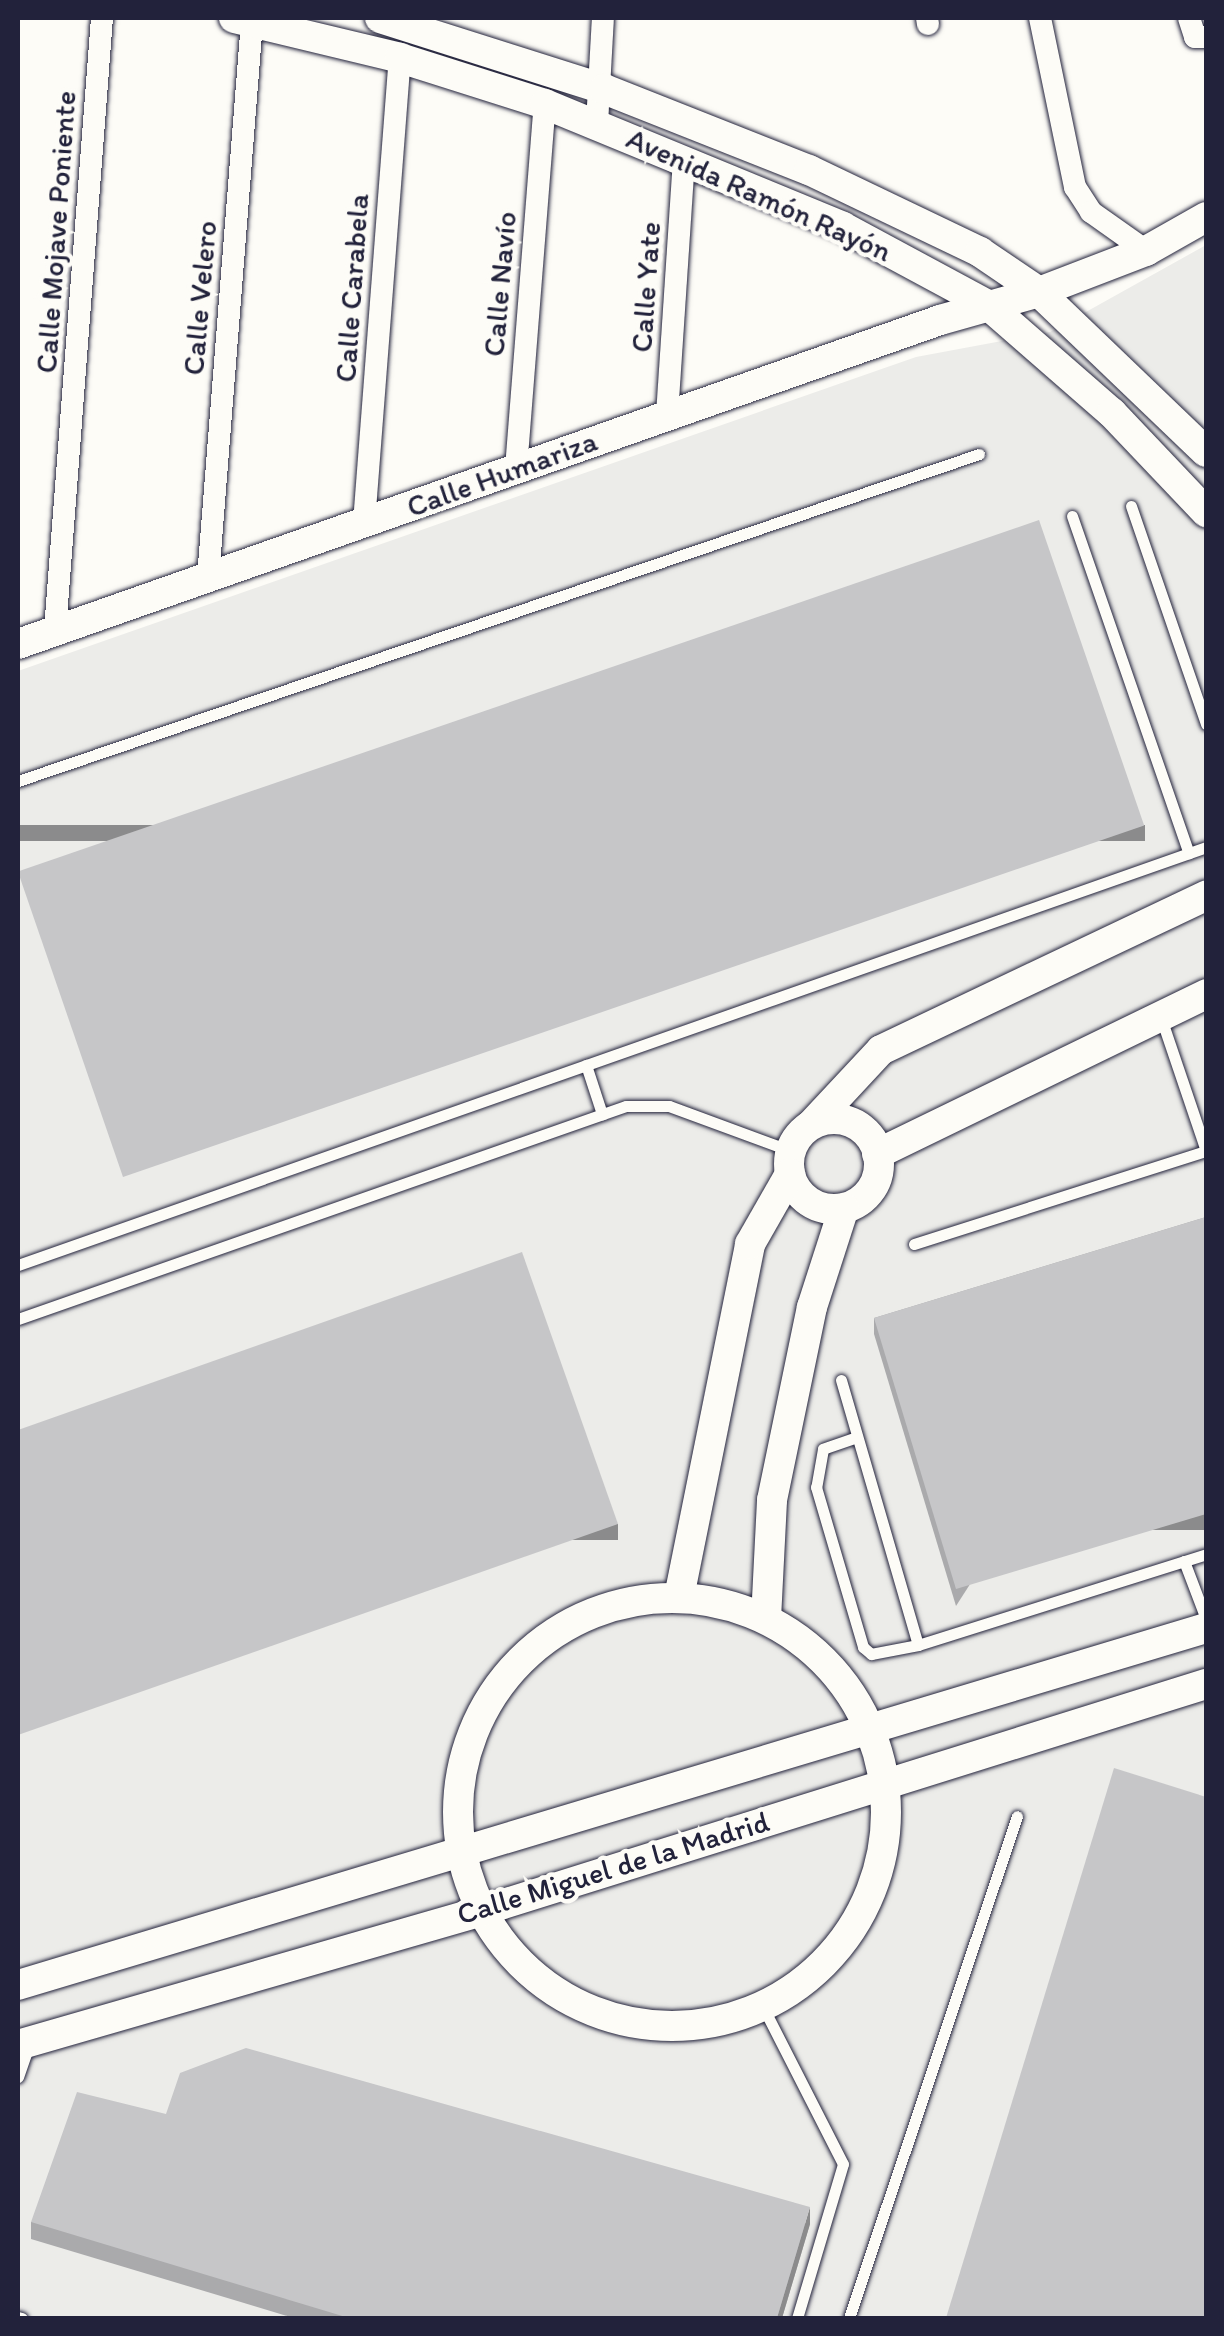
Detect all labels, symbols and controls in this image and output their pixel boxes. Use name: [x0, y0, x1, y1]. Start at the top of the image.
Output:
street label: Calle Mojave Poniente: [28, 90, 84, 374]
street label: Avenida Ramón Rayón: [621, 121, 897, 269]
street label: Calle Carabela: [327, 193, 377, 383]
street label: Calle Navío: [476, 210, 524, 358]
street label: Calle Velero: [175, 220, 225, 376]
street label: Calle Yate: [624, 221, 668, 353]
street label: Calle Humariza: [402, 423, 602, 525]
street label: Calle Miguel de la Madrid: [452, 1803, 774, 1933]

